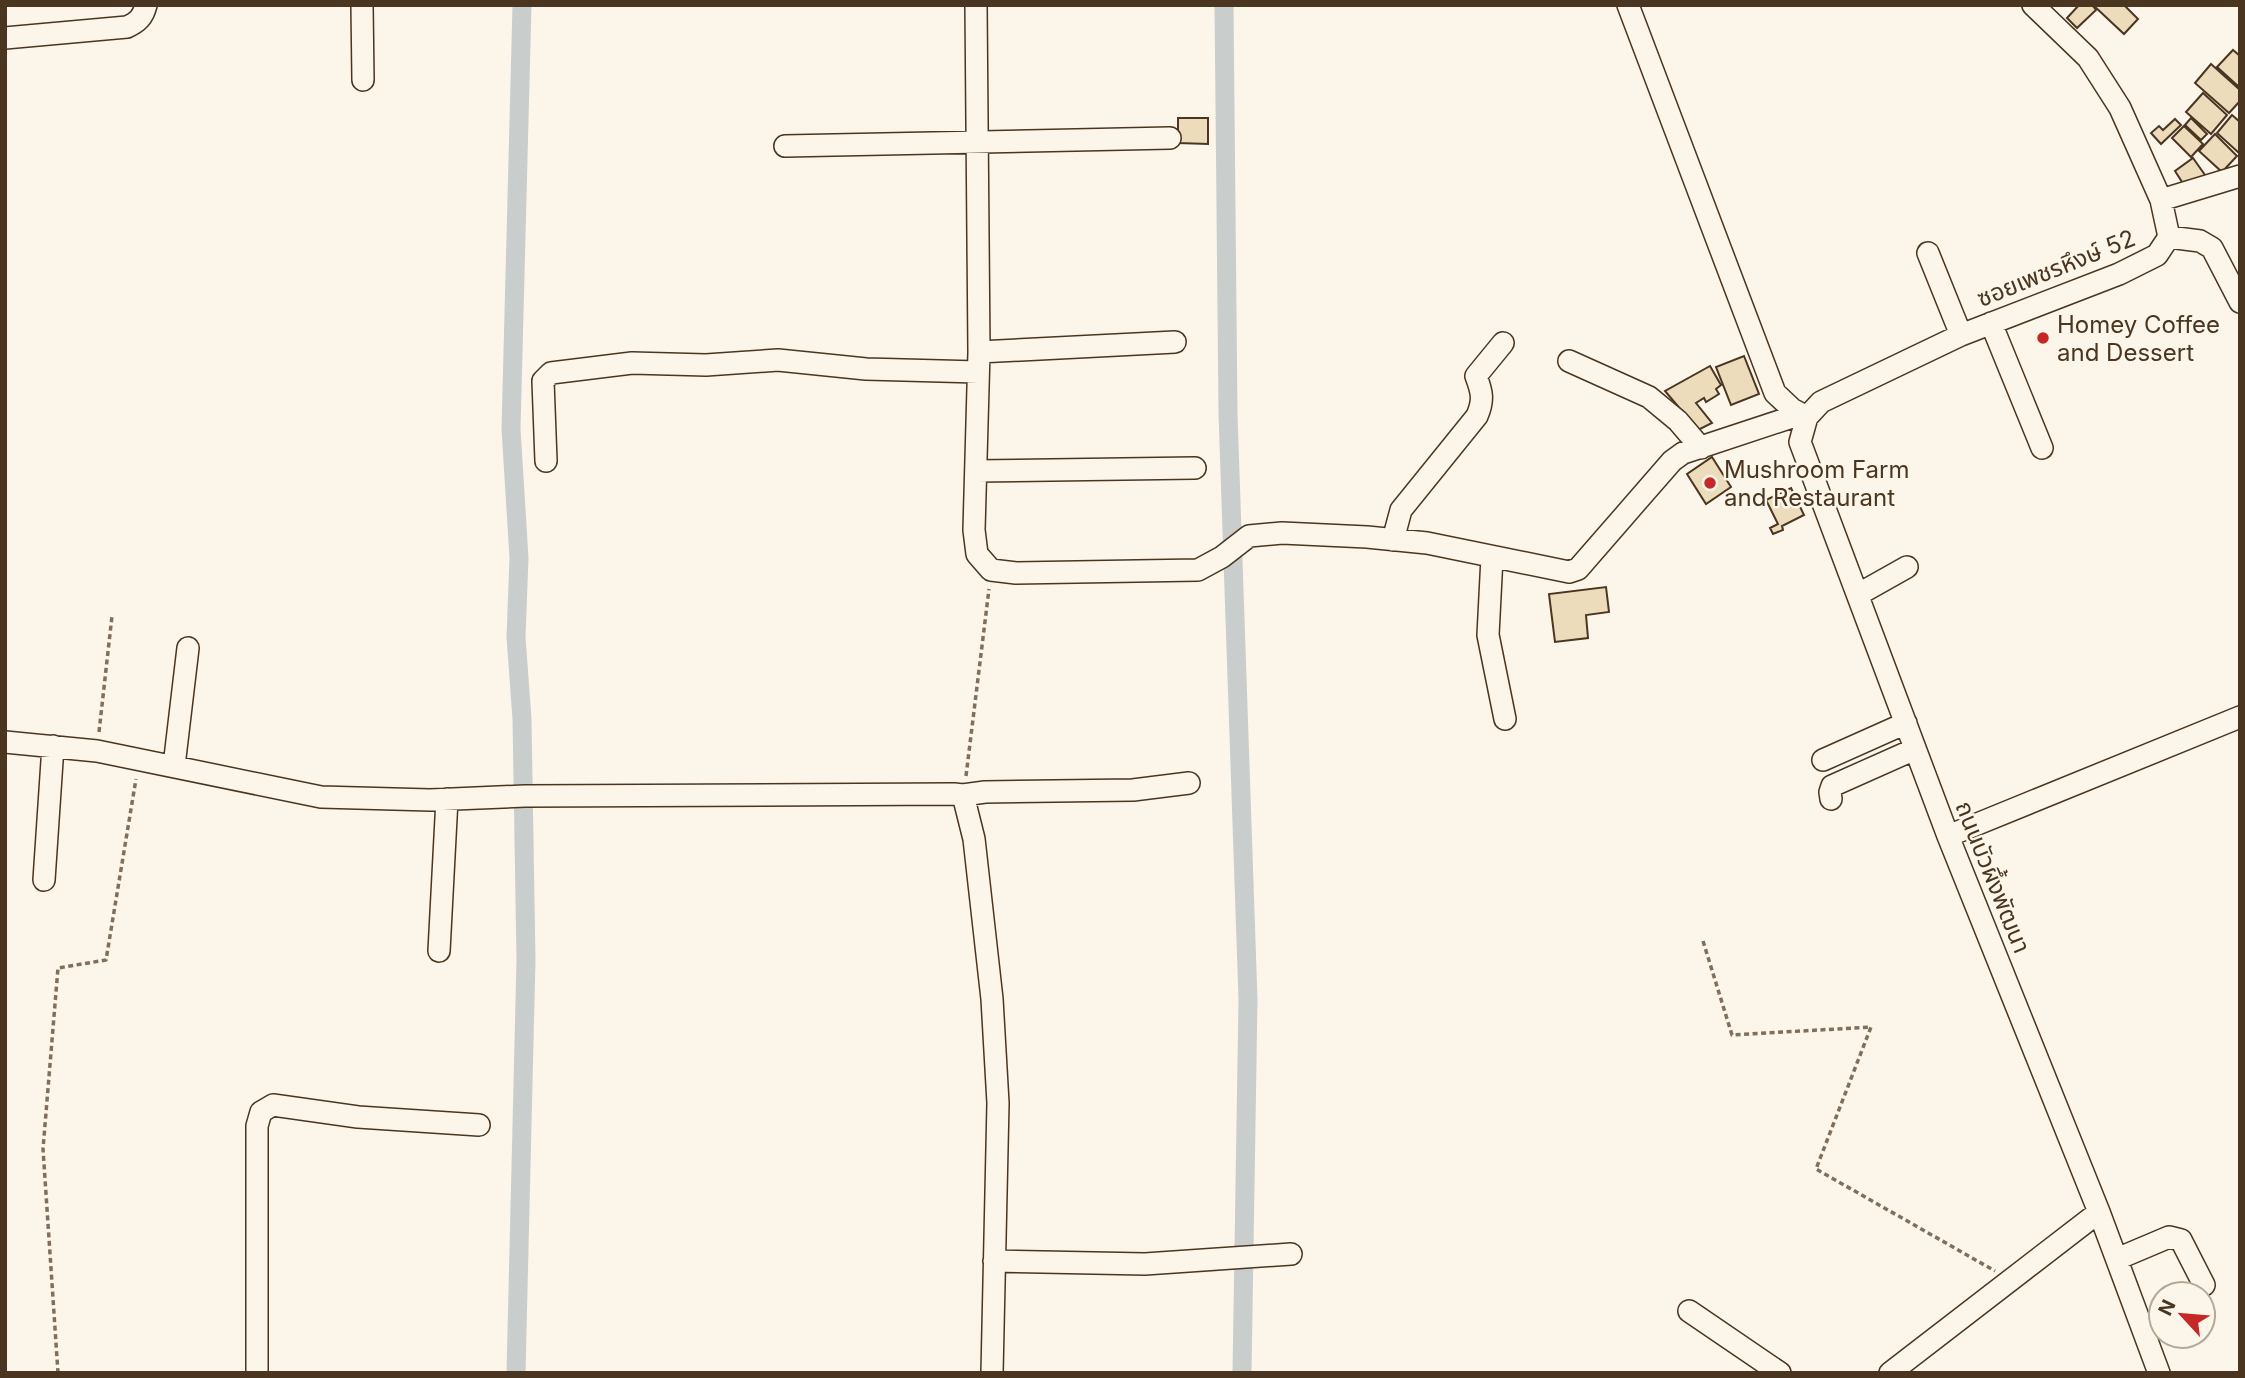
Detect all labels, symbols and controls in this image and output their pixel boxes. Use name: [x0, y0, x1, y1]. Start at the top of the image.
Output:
street label: ซอยเพชรหึงษ์ 52: [1973, 223, 2139, 313]
place label: Homey Coffee and Dessert: [2057, 310, 2220, 367]
marker: Homey Coffee and Dessert: [2035, 330, 2051, 346]
place label: Mushroom Farm and Restaurant: [1724, 455, 1909, 512]
marker: Mushroom Farm and Restaurant: [1702, 475, 1718, 491]
street label: ถนนบัวผึ้งพัฒนา: [1949, 796, 2039, 957]
north arrow: [2147, 1280, 2217, 1350]
text: N: [2154, 1296, 2181, 1319]

